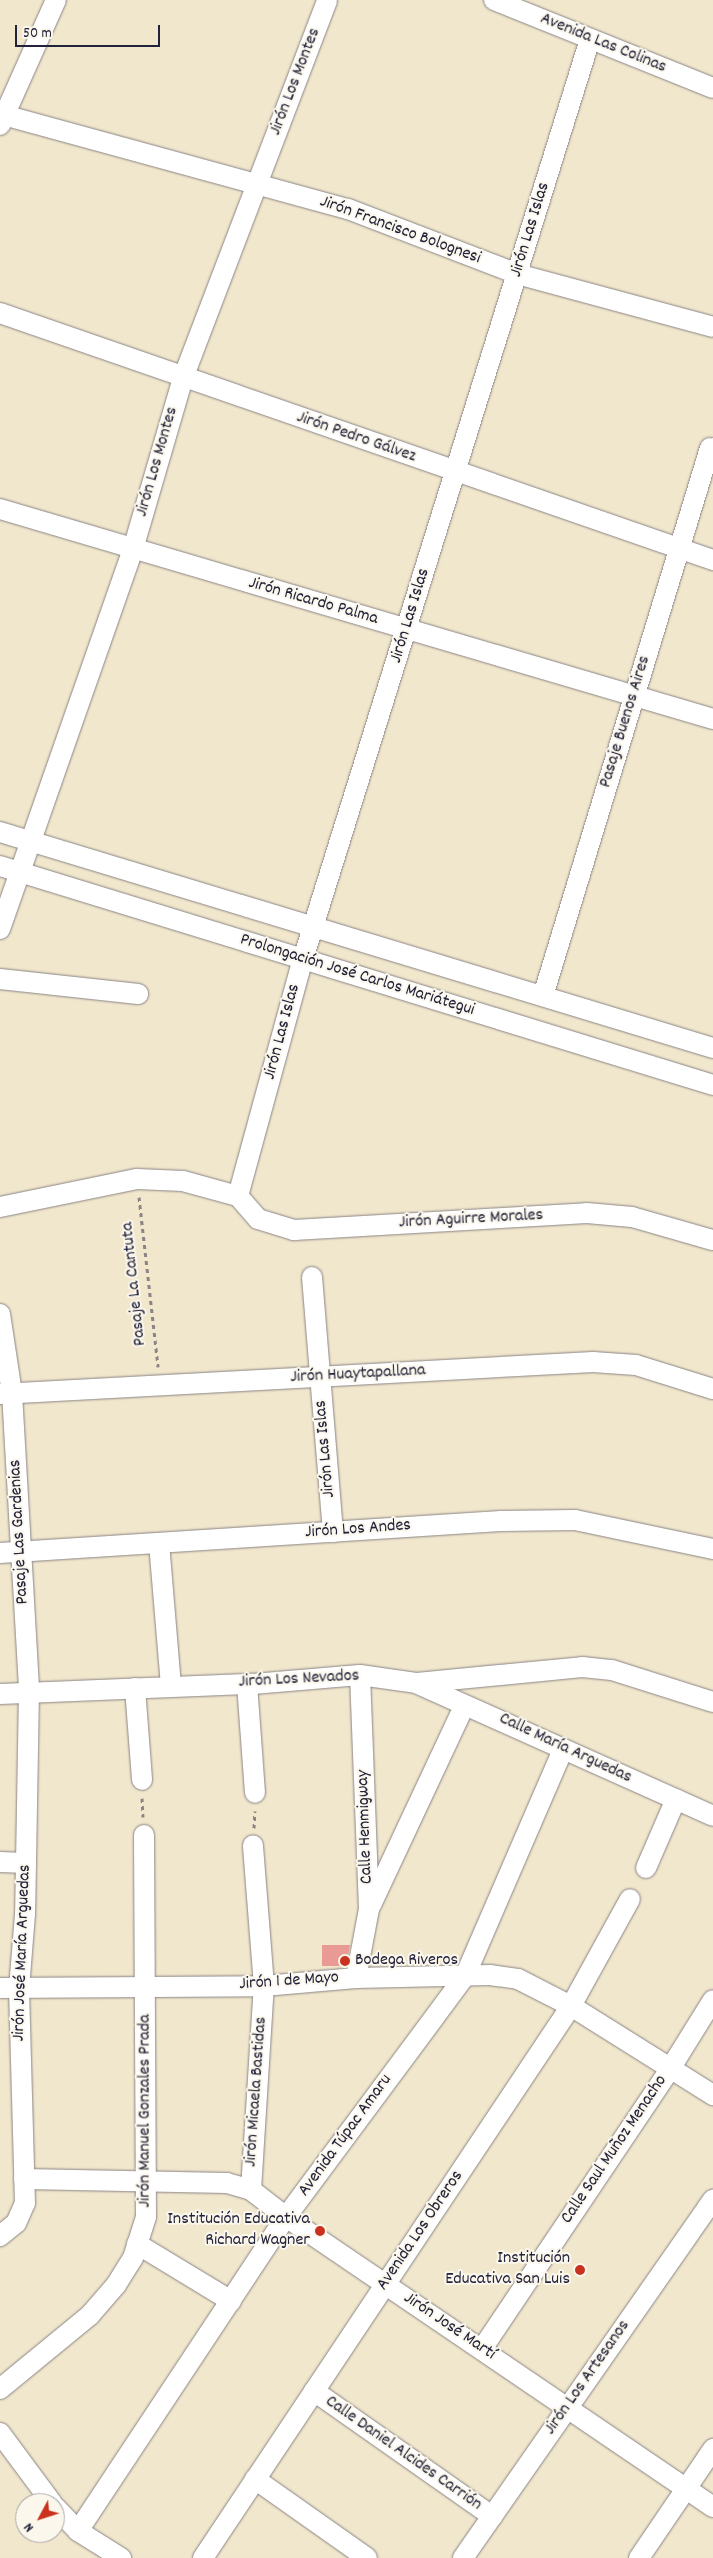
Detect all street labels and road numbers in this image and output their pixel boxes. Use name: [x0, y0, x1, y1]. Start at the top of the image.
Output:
street label: Avenida Las Colinas: [537, 9, 669, 79]
street label: Jirón Los Montes: [266, 25, 326, 139]
street label: Jirón Las Islas: [506, 180, 556, 280]
street label: Jirón Francisco Bolognesi: [317, 192, 483, 270]
street label: Jirón Los Montes: [132, 405, 184, 519]
street label: Jirón Pedro Gálvez: [293, 407, 419, 469]
street label: Jirón Las Islas: [386, 566, 436, 666]
street label: Jirón Ricardo Palma: [246, 573, 380, 631]
street label: Pasaje Buenos Aires: [596, 653, 656, 791]
street label: Prolongación José Carlos Mariátegui: [237, 930, 477, 1022]
street label: Jirón Las Islas: [260, 982, 306, 1082]
street label: Jirón Aguirre Morales: [398, 1205, 544, 1235]
street label: Pasaje La Cantuta: [118, 1221, 152, 1347]
street label: Jirón Huaytapallana: [290, 1361, 426, 1389]
street label: Jirón Las Islas: [311, 1399, 341, 1499]
street label: Pasaje Las Gardenias: [5, 1459, 35, 1605]
street label: Jirón Los Andes: [304, 1516, 412, 1544]
street label: Jirón Los Nevados: [238, 1666, 360, 1694]
street label: Calle María Arguedas: [495, 1709, 635, 1789]
street label: Calle Henmigway: [353, 1770, 379, 1884]
street label: Jirón José María Arguedas: [9, 1864, 37, 2042]
street label: Jirón 1 de Mayo: [238, 1968, 340, 1996]
street label: Jirón Manuel Gonzales Prada: [135, 2014, 157, 2208]
street label: Jirón Micaela Bastidas: [241, 2016, 273, 2168]
street label: Avenida Túpac Amaru: [294, 2071, 398, 2201]
street label: Calle Saul Muñoz Menacho: [557, 2072, 673, 2228]
street label: Avenida Los Obreros: [373, 2167, 469, 2295]
street label: Jirón José Martí: [399, 2288, 499, 2366]
street label: Jirón Los Artesanos: [540, 2316, 636, 2440]
street label: Calle Daniel Alcides Carrión: [320, 2392, 486, 2516]

